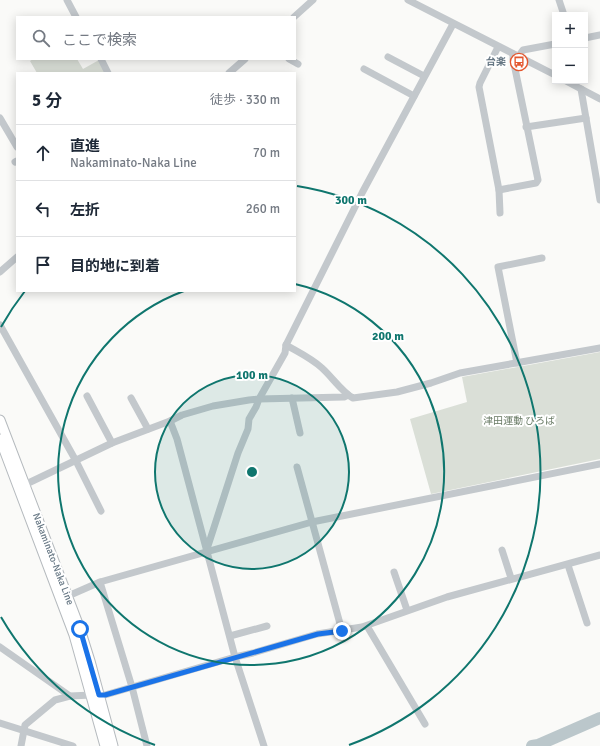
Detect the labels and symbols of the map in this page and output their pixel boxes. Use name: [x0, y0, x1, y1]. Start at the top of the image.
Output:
bus stop icon: 台楽: [509, 52, 529, 72]
place label: 台楽: [486, 56, 506, 68]
text: 300 m: [335, 193, 367, 208]
text: 200 m: [372, 329, 404, 344]
text: 100 m: [236, 368, 268, 383]
park label: 津田運動 ひろば: [483, 415, 555, 427]
centre of rings: [245, 465, 259, 479]
street label: Nakaminato-Naka Line: [30, 511, 76, 607]
route start: [71, 620, 89, 638]
route end: [333, 622, 351, 640]

